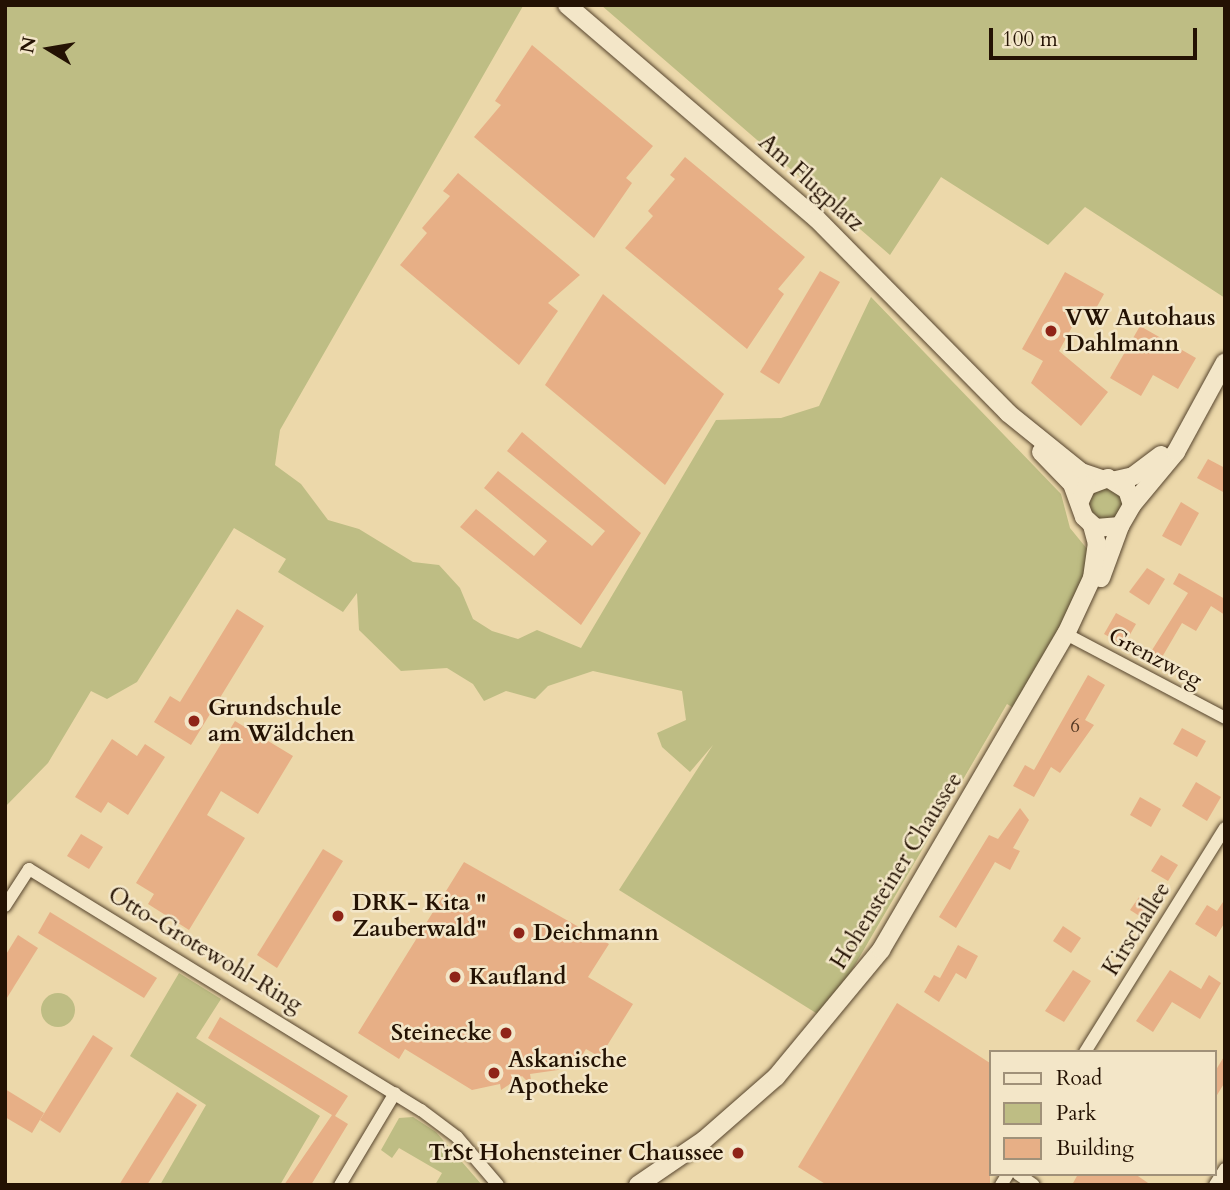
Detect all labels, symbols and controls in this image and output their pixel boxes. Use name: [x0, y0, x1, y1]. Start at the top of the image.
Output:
north arrow: [14, 14, 84, 84]
scale bar: [992, 14, 1200, 58]
text: 100 m: [1002, 25, 1058, 54]
text: N: [14, 34, 43, 56]
street label: Am Flugplatz: [753, 129, 869, 237]
place label: VW Autohaus Dahlmann: [1065, 304, 1216, 358]
marker: VW Autohaus Dahlmann: [1043, 323, 1059, 339]
street label: Grenzweg: [1103, 622, 1207, 694]
place label: Grundschule am Wäldchen: [208, 694, 355, 748]
marker: Grundschule am Wäldchen: [186, 713, 202, 729]
house number: 6: [1070, 716, 1080, 738]
street label: Hohensteiner Chaussee: [825, 768, 969, 974]
street label: Kirschallee: [1097, 877, 1177, 981]
street label: Otto-Grotewohl-Ring: [103, 881, 307, 1019]
place label: DRK- Kita " Zauberwald": [352, 889, 487, 943]
marker: DRK- Kita " Zauberwald": [330, 908, 346, 924]
place label: Deichmann: [533, 919, 659, 947]
marker: Deichmann: [511, 925, 527, 941]
place label: Kaufland: [469, 963, 566, 991]
marker: Kaufland: [447, 969, 463, 985]
place label: Steinecke: [391, 1019, 492, 1047]
marker: Steinecke: [498, 1025, 514, 1041]
place label: Askanische Apotheke: [508, 1046, 627, 1100]
legend: [988, 1050, 1216, 1176]
text: Road: [1056, 1064, 1102, 1093]
marker: Askanische Apotheke: [486, 1065, 502, 1081]
text: Park: [1056, 1099, 1096, 1128]
text: Building: [1056, 1134, 1134, 1163]
place label: TrSt Hohensteiner Chaussee: [428, 1139, 724, 1167]
marker: TrSt Hohensteiner Chaussee: [730, 1145, 746, 1161]

